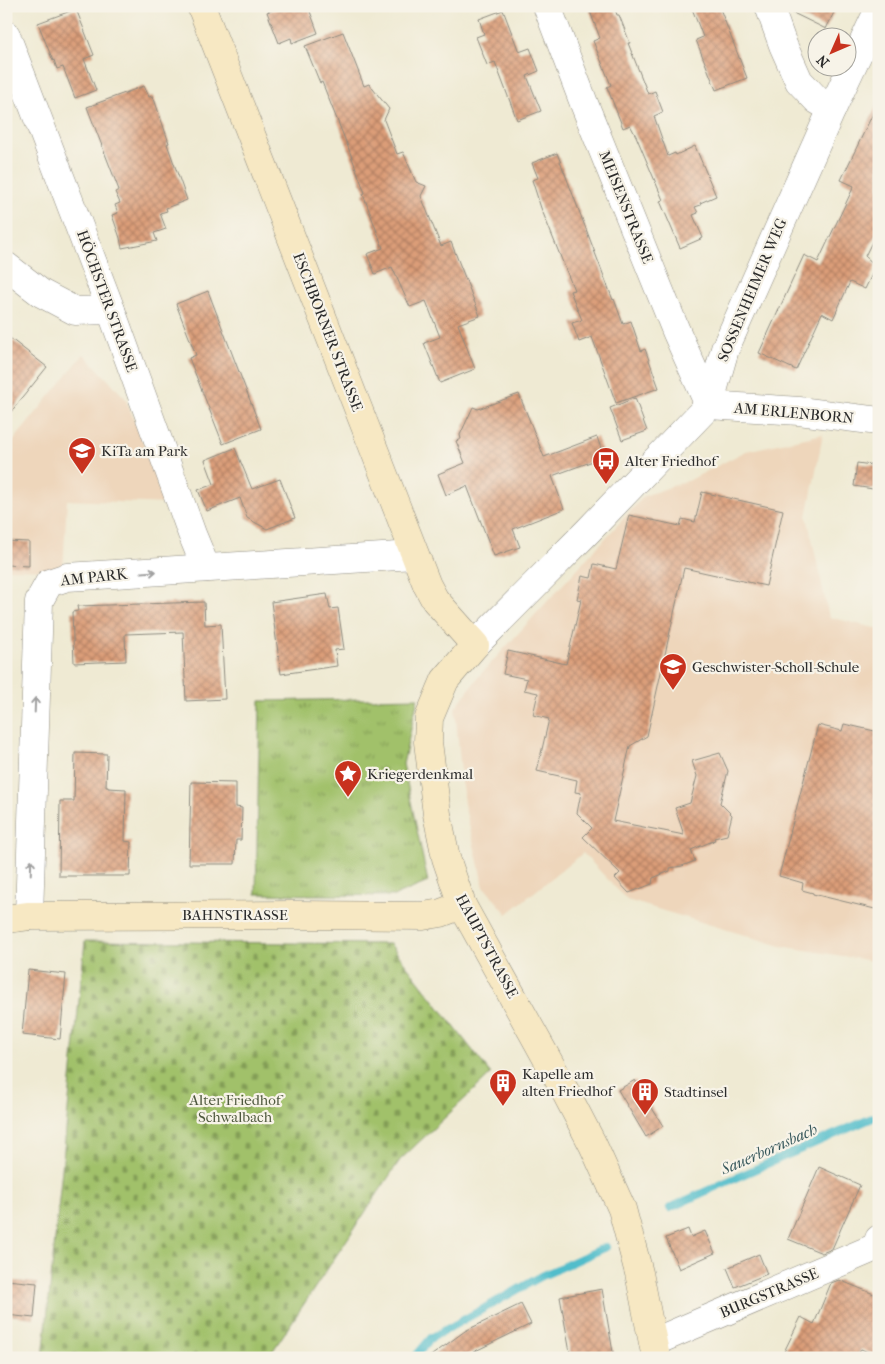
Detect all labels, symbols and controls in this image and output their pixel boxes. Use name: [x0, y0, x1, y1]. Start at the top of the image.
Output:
north arrow: [808, 28, 858, 78]
text: N: [813, 51, 833, 71]
street label: MEISENSTRASSE: [595, 148, 657, 266]
street label: SOSSENHEIMER WEG: [714, 215, 791, 364]
street label: HÖCHSTER STRASSE: [73, 228, 141, 374]
street label: ESCHBORNER STRASSE: [289, 250, 367, 414]
street label: AM ERLENBORN: [732, 399, 855, 427]
school or university icon: KiTa am Park: [67, 436, 97, 475]
place label: KiTa am Park: [101, 442, 188, 460]
bus stop icon: Alter Friedhof: [591, 446, 621, 485]
place label: Alter Friedhof: [624, 452, 719, 470]
street label: AM PARK: [59, 564, 129, 590]
one-way arrow: [141, 567, 157, 576]
school or university icon: Geschwister-Scholl-Schule: [658, 652, 688, 691]
place label: Geschwister-Scholl-Schule: [692, 658, 860, 676]
one-way arrow: [31, 697, 40, 713]
place icon: Kriegerdenkmal: [333, 759, 363, 798]
place label: Kriegerdenkmal: [367, 765, 473, 783]
one-way arrow: [26, 860, 35, 876]
street label: HAUPTSTRASSE: [452, 891, 522, 1001]
street label: BAHNSTRASSE: [182, 906, 288, 924]
place label: Kapelle am alten Friedhof: [522, 1065, 616, 1100]
building icon: Kapelle am alten Friedhof: [488, 1068, 518, 1107]
building icon: Stadtinsel: [630, 1077, 660, 1116]
place label: Stadtinsel: [664, 1083, 728, 1101]
park label: Alter Friedhof Schwalbach: [188, 1091, 284, 1126]
water label: Sauerbornsbach: [717, 1119, 820, 1179]
street label: BURGSTRASSE: [717, 1264, 821, 1322]

